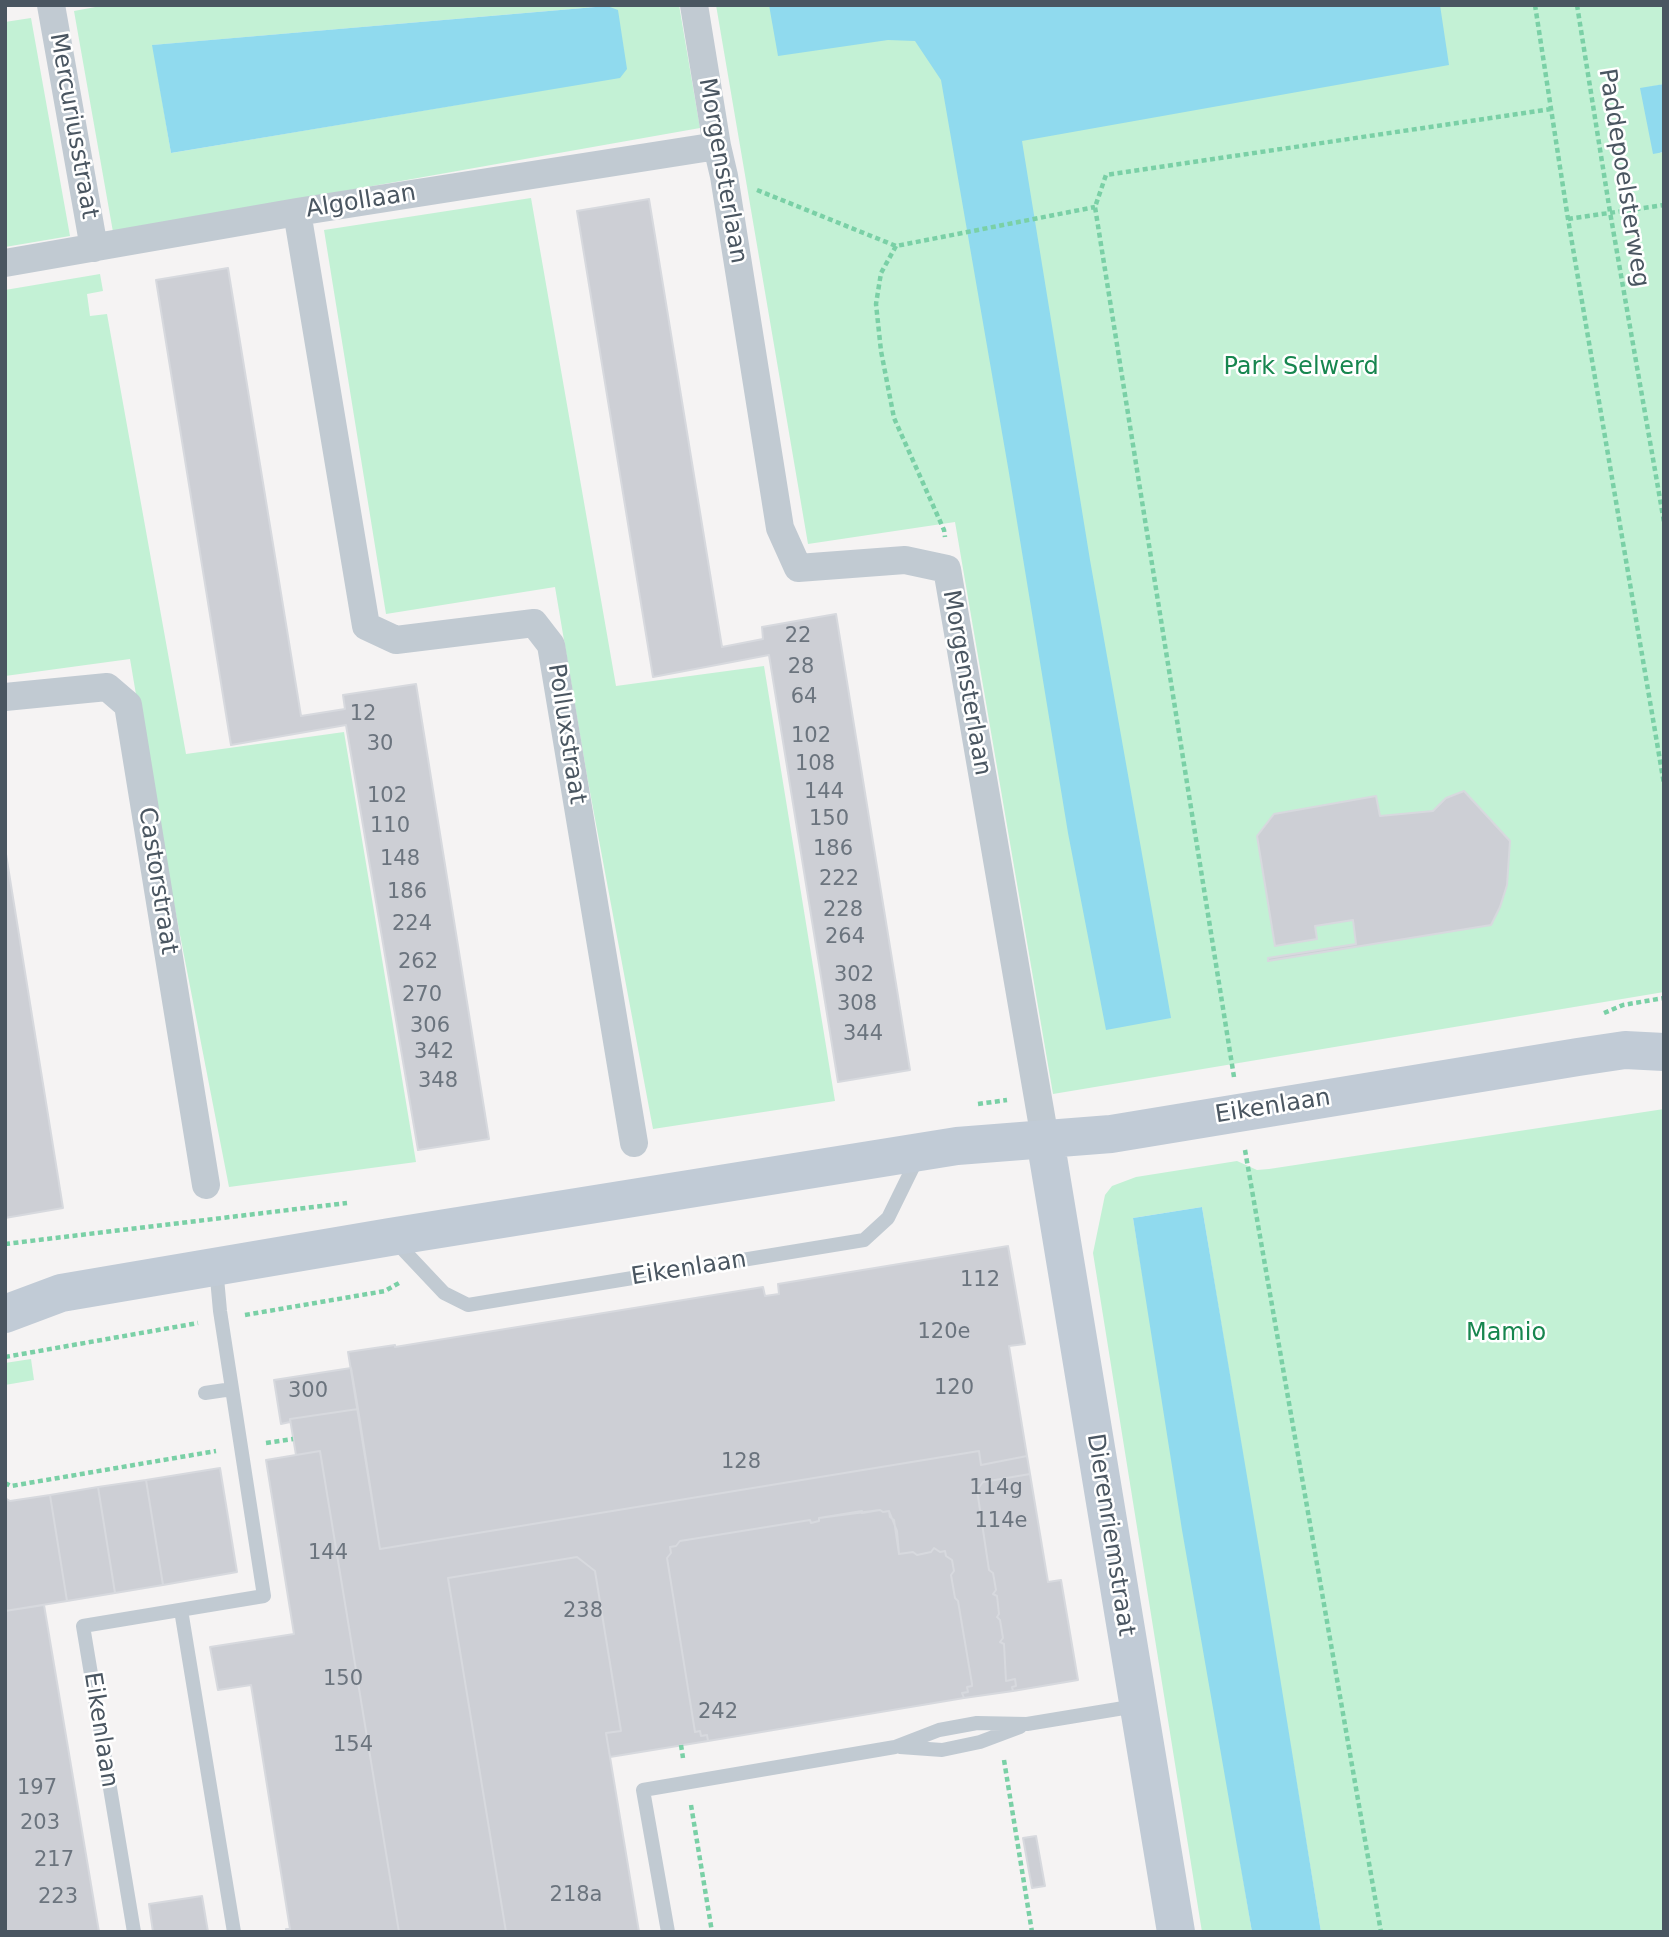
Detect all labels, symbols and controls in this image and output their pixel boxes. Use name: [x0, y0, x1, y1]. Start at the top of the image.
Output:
street label: Mercuriusstraat: [42, 31, 104, 221]
street label: Paddepoelsterweg: [1592, 67, 1654, 289]
street label: Morgensterlaan: [692, 76, 752, 266]
street label: Algollaan: [304, 179, 418, 225]
park label: Park Selwerd: [1223, 354, 1379, 382]
street label: Morgensterlaan: [936, 588, 996, 778]
house number: 22: [785, 624, 811, 650]
house number: 28: [788, 655, 814, 681]
street label: Polluxstraat: [541, 662, 591, 806]
house number: 64: [791, 685, 817, 711]
house number: 12: [350, 702, 376, 728]
house number: 102: [791, 724, 831, 750]
house number: 30: [367, 732, 393, 758]
house number: 108: [795, 752, 835, 778]
house number: 144: [804, 780, 844, 806]
house number: 102: [367, 784, 407, 810]
street label: Castorstraat: [131, 805, 183, 957]
house number: 150: [809, 807, 849, 833]
house number: 110: [370, 814, 410, 840]
house number: 186: [813, 837, 853, 863]
house number: 148: [380, 847, 420, 873]
house number: 222: [819, 867, 859, 893]
house number: 186: [387, 880, 427, 906]
house number: 228: [823, 898, 863, 924]
house number: 224: [392, 912, 432, 938]
house number: 264: [825, 925, 865, 951]
house number: 262: [398, 950, 438, 976]
house number: 302: [834, 963, 874, 989]
house number: 270: [402, 983, 442, 1009]
house number: 308: [837, 992, 877, 1018]
house number: 306: [410, 1014, 450, 1040]
house number: 344: [843, 1022, 883, 1048]
house number: 342: [414, 1040, 454, 1066]
house number: 348: [418, 1069, 458, 1095]
street label: Eikenlaan: [1213, 1084, 1333, 1130]
street label: Eikenlaan: [629, 1246, 749, 1292]
house number: 112: [960, 1268, 1000, 1294]
house number: 120e: [917, 1320, 971, 1346]
park label: Mamio: [1466, 1320, 1546, 1348]
house number: 120: [934, 1376, 974, 1402]
house number: 300: [288, 1379, 328, 1405]
street label: Dierenriemstraat: [1080, 1432, 1140, 1638]
house number: 128: [721, 1450, 761, 1476]
house number: 114g: [969, 1476, 1023, 1502]
house number: 114e: [974, 1509, 1028, 1535]
house number: 144: [308, 1541, 348, 1567]
house number: 238: [563, 1599, 603, 1625]
house number: 150: [323, 1667, 363, 1693]
street label: Eikenlaan: [77, 1670, 123, 1790]
house number: 242: [698, 1700, 738, 1726]
house number: 154: [333, 1733, 373, 1759]
house number: 197: [17, 1776, 57, 1802]
house number: 203: [20, 1811, 60, 1837]
house number: 217: [34, 1848, 74, 1874]
house number: 218a: [550, 1883, 602, 1909]
house number: 223: [38, 1885, 78, 1911]

